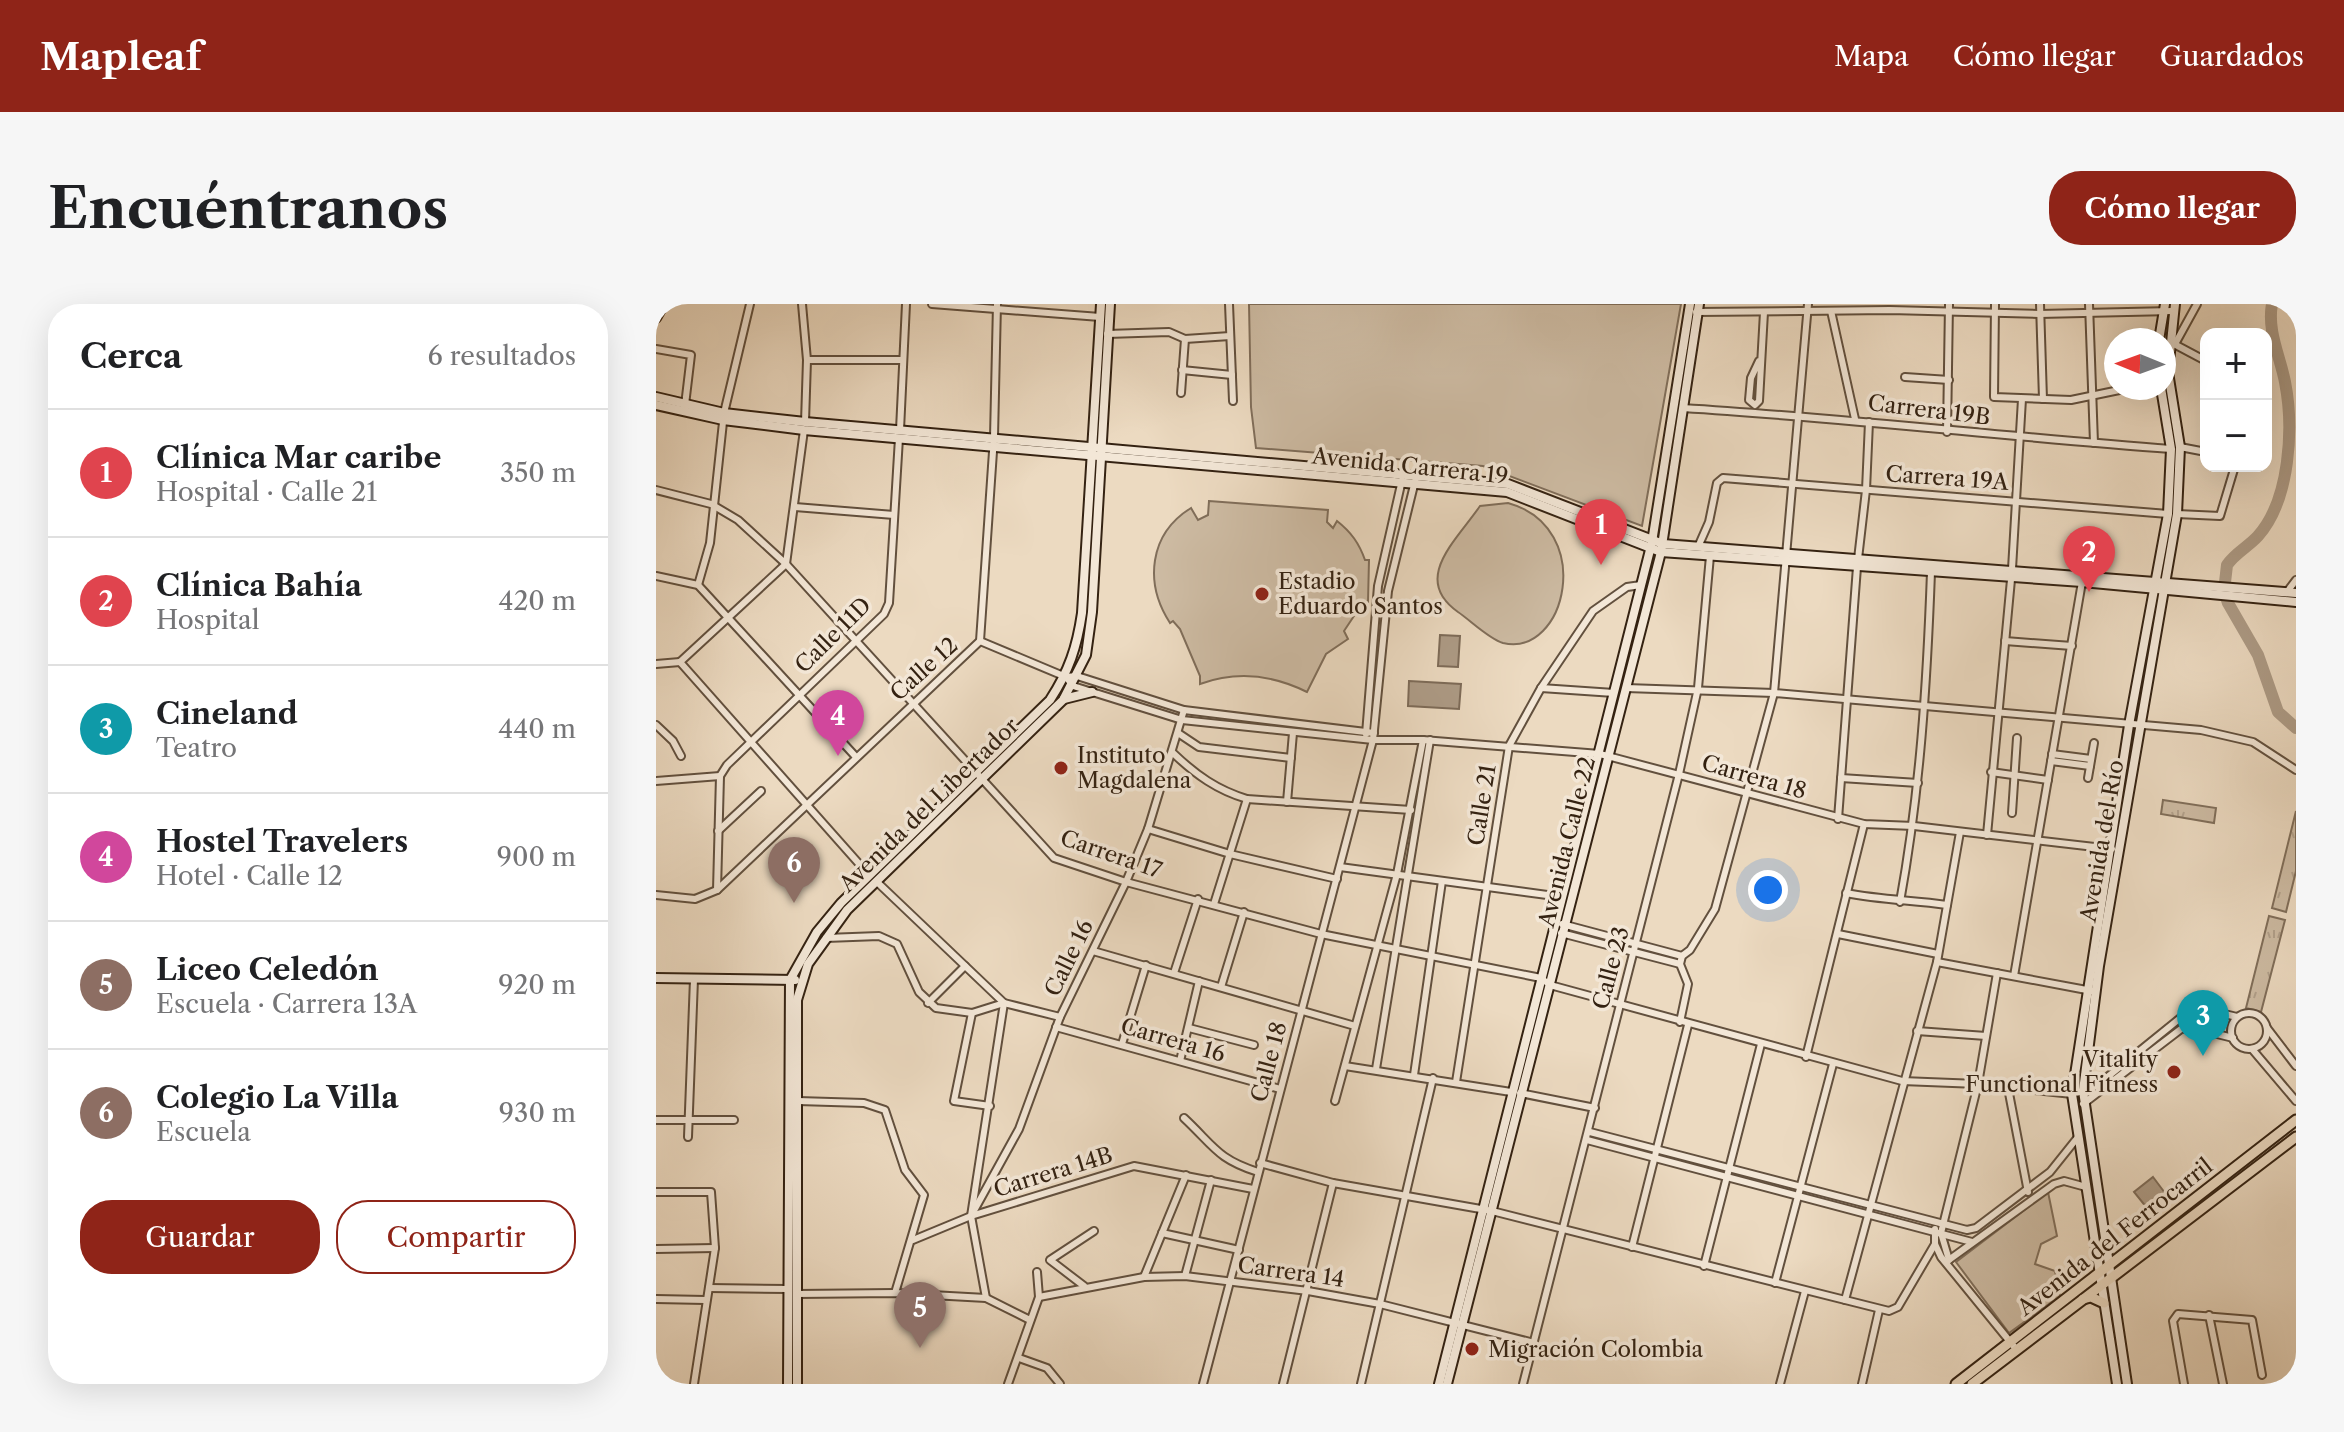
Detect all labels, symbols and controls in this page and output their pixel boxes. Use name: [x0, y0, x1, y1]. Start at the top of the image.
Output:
text: Mapleaf: [40, 33, 202, 80]
text: Mapa: [1834, 39, 1909, 73]
text: Cómo llegar: [1953, 39, 2116, 73]
text: Guardados: [2160, 39, 2304, 73]
button: Cómo llegar: [2049, 171, 2296, 245]
text: Encuéntranos: [48, 174, 448, 243]
north arrow: [2104, 328, 2176, 400]
map controls: [2200, 328, 2272, 472]
button: +: [2200, 328, 2272, 400]
text: Cerca: [80, 335, 182, 377]
text: 6 resultados: [428, 340, 576, 372]
street label: Carrera 19B: [1866, 389, 1992, 431]
button: −: [2200, 400, 2272, 472]
text: Clínica Mar caribe: [156, 439, 441, 476]
street label: Avenida Carrera 19: [1310, 442, 1510, 490]
text: 1: [100, 457, 112, 489]
text: 350 m: [500, 457, 576, 489]
street label: Carrera 19A: [1885, 460, 2010, 496]
text: Hospital · Calle 21: [156, 476, 377, 508]
pin: 1: [1575, 499, 1627, 565]
pin: 2: [2063, 526, 2115, 592]
text: Clínica Bahía: [156, 567, 362, 604]
place label: Estadio Eduardo Santos: [1278, 568, 1443, 620]
text: 2: [98, 585, 114, 617]
text: 420 m: [498, 585, 576, 617]
marker: Estadio Eduardo Santos: [1253, 585, 1271, 603]
street label: Calle 11D: [789, 591, 877, 679]
text: Hospital: [156, 604, 260, 636]
street label: Calle 12: [885, 632, 963, 706]
pin: 4: [812, 690, 864, 756]
text: Cineland: [156, 695, 298, 732]
street label: Avenida del Libertador: [833, 712, 1024, 899]
text: 3: [99, 713, 113, 745]
text: 440 m: [498, 713, 576, 745]
text: Teatro: [156, 732, 237, 764]
place label: Instituto Magdalena: [1077, 742, 1192, 794]
street label: Carrera 18: [1698, 749, 1810, 805]
street label: Avenida Calle 22: [1533, 754, 1601, 931]
street label: Avenida del Río: [2074, 758, 2130, 925]
marker: Instituto Magdalena: [1052, 759, 1070, 777]
street label: Calle 21: [1462, 763, 1502, 847]
text: Hostel Travelers: [156, 823, 408, 860]
street label: Carrera 17: [1057, 824, 1165, 884]
pin: 6: [768, 837, 820, 903]
text: 4: [98, 841, 114, 873]
text: 900 m: [497, 841, 576, 873]
text: Hotel · Calle 12: [156, 860, 343, 892]
your location: [1748, 870, 1788, 910]
street label: Calle 16: [1039, 915, 1099, 1001]
street label: Calle 23: [1587, 924, 1635, 1012]
text: Liceo Celedón: [156, 951, 379, 988]
text: 5: [99, 969, 113, 1001]
text: 920 m: [498, 969, 576, 1001]
text: Escuela · Carrera 13A: [156, 988, 417, 1020]
pin: 3: [2177, 990, 2229, 1056]
street label: Carrera 16: [1118, 1012, 1229, 1068]
street label: Calle 18: [1245, 1019, 1293, 1105]
place label: Vitality Functional Fitness: [1965, 1046, 2159, 1098]
marker: Vitality Functional Fitness: [2165, 1063, 2183, 1081]
text: Colegio La Villa: [156, 1079, 399, 1116]
text: 6: [98, 1097, 114, 1129]
text: 930 m: [499, 1097, 576, 1129]
text: Escuela: [156, 1116, 251, 1148]
street label: Carrera 14B: [990, 1141, 1116, 1203]
street label: Avenida del Ferrocarril: [2011, 1152, 2218, 1322]
button: Guardar: [80, 1200, 320, 1274]
button: Compartir: [336, 1200, 576, 1274]
street label: Carrera 14: [1236, 1251, 1346, 1293]
pin: 5: [894, 1282, 946, 1348]
place label: Migración Colombia: [1488, 1336, 1704, 1363]
marker: Migración Colombia: [1463, 1340, 1481, 1358]

